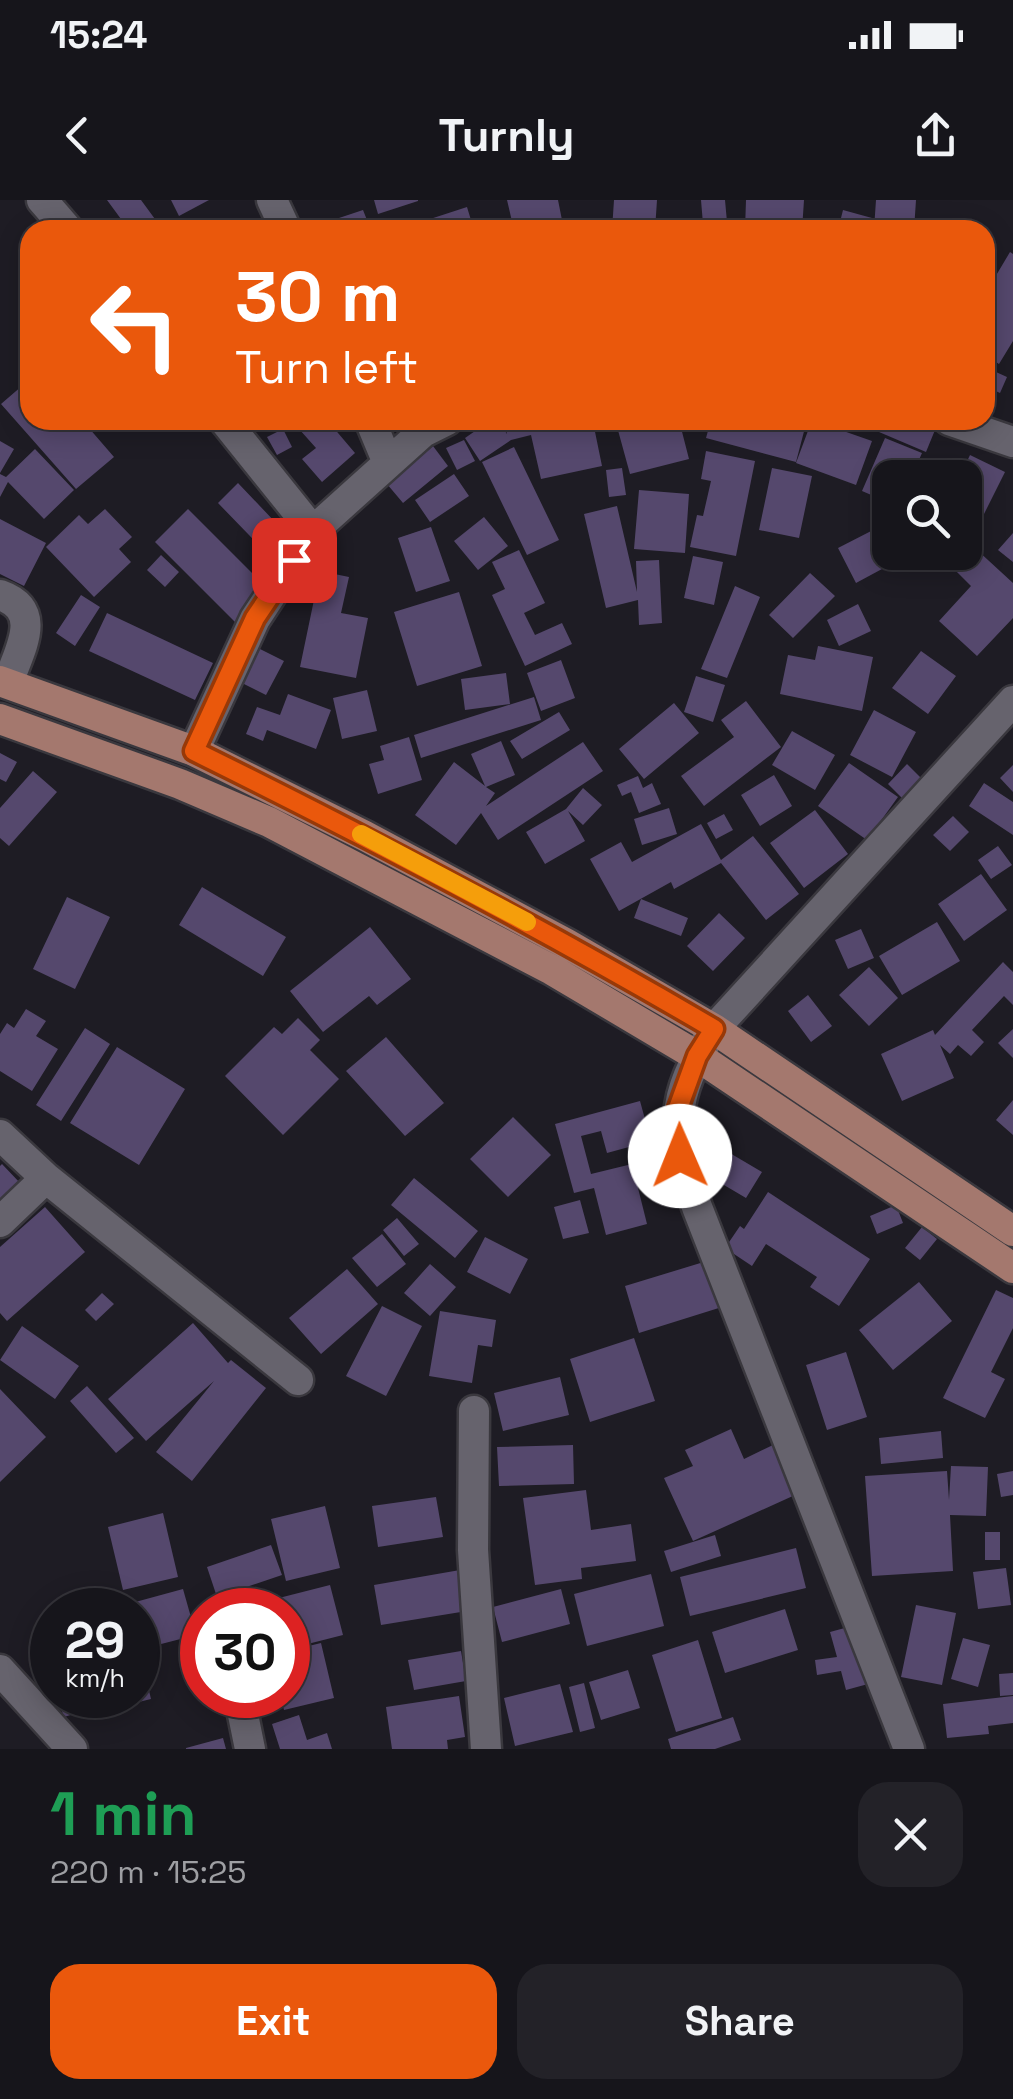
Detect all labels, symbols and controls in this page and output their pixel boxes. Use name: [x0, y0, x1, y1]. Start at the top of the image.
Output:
text: 15:24: [50, 11, 147, 59]
text: Turnly: [438, 107, 575, 164]
icon: back: [50, 108, 105, 163]
icon: share: [908, 108, 963, 163]
text: 30 m: [235, 252, 400, 341]
icon: left: [70, 260, 200, 390]
text: Turn left: [235, 339, 418, 396]
map controls: [872, 460, 982, 570]
button: search: [872, 460, 982, 570]
pin: [252, 518, 337, 603]
icon: arrive: [267, 533, 322, 588]
position arrow: [628, 1104, 732, 1208]
speed limit sign: 30: [180, 1588, 310, 1718]
text: 29: [65, 1609, 125, 1673]
text: km/h: [65, 1662, 125, 1694]
text: 1 min: [50, 1776, 197, 1853]
button: close: [858, 1782, 963, 1887]
text: 220 m · 15:25: [50, 1852, 246, 1892]
button: Exit: [50, 1964, 497, 2079]
button: Share: [517, 1964, 963, 2079]

